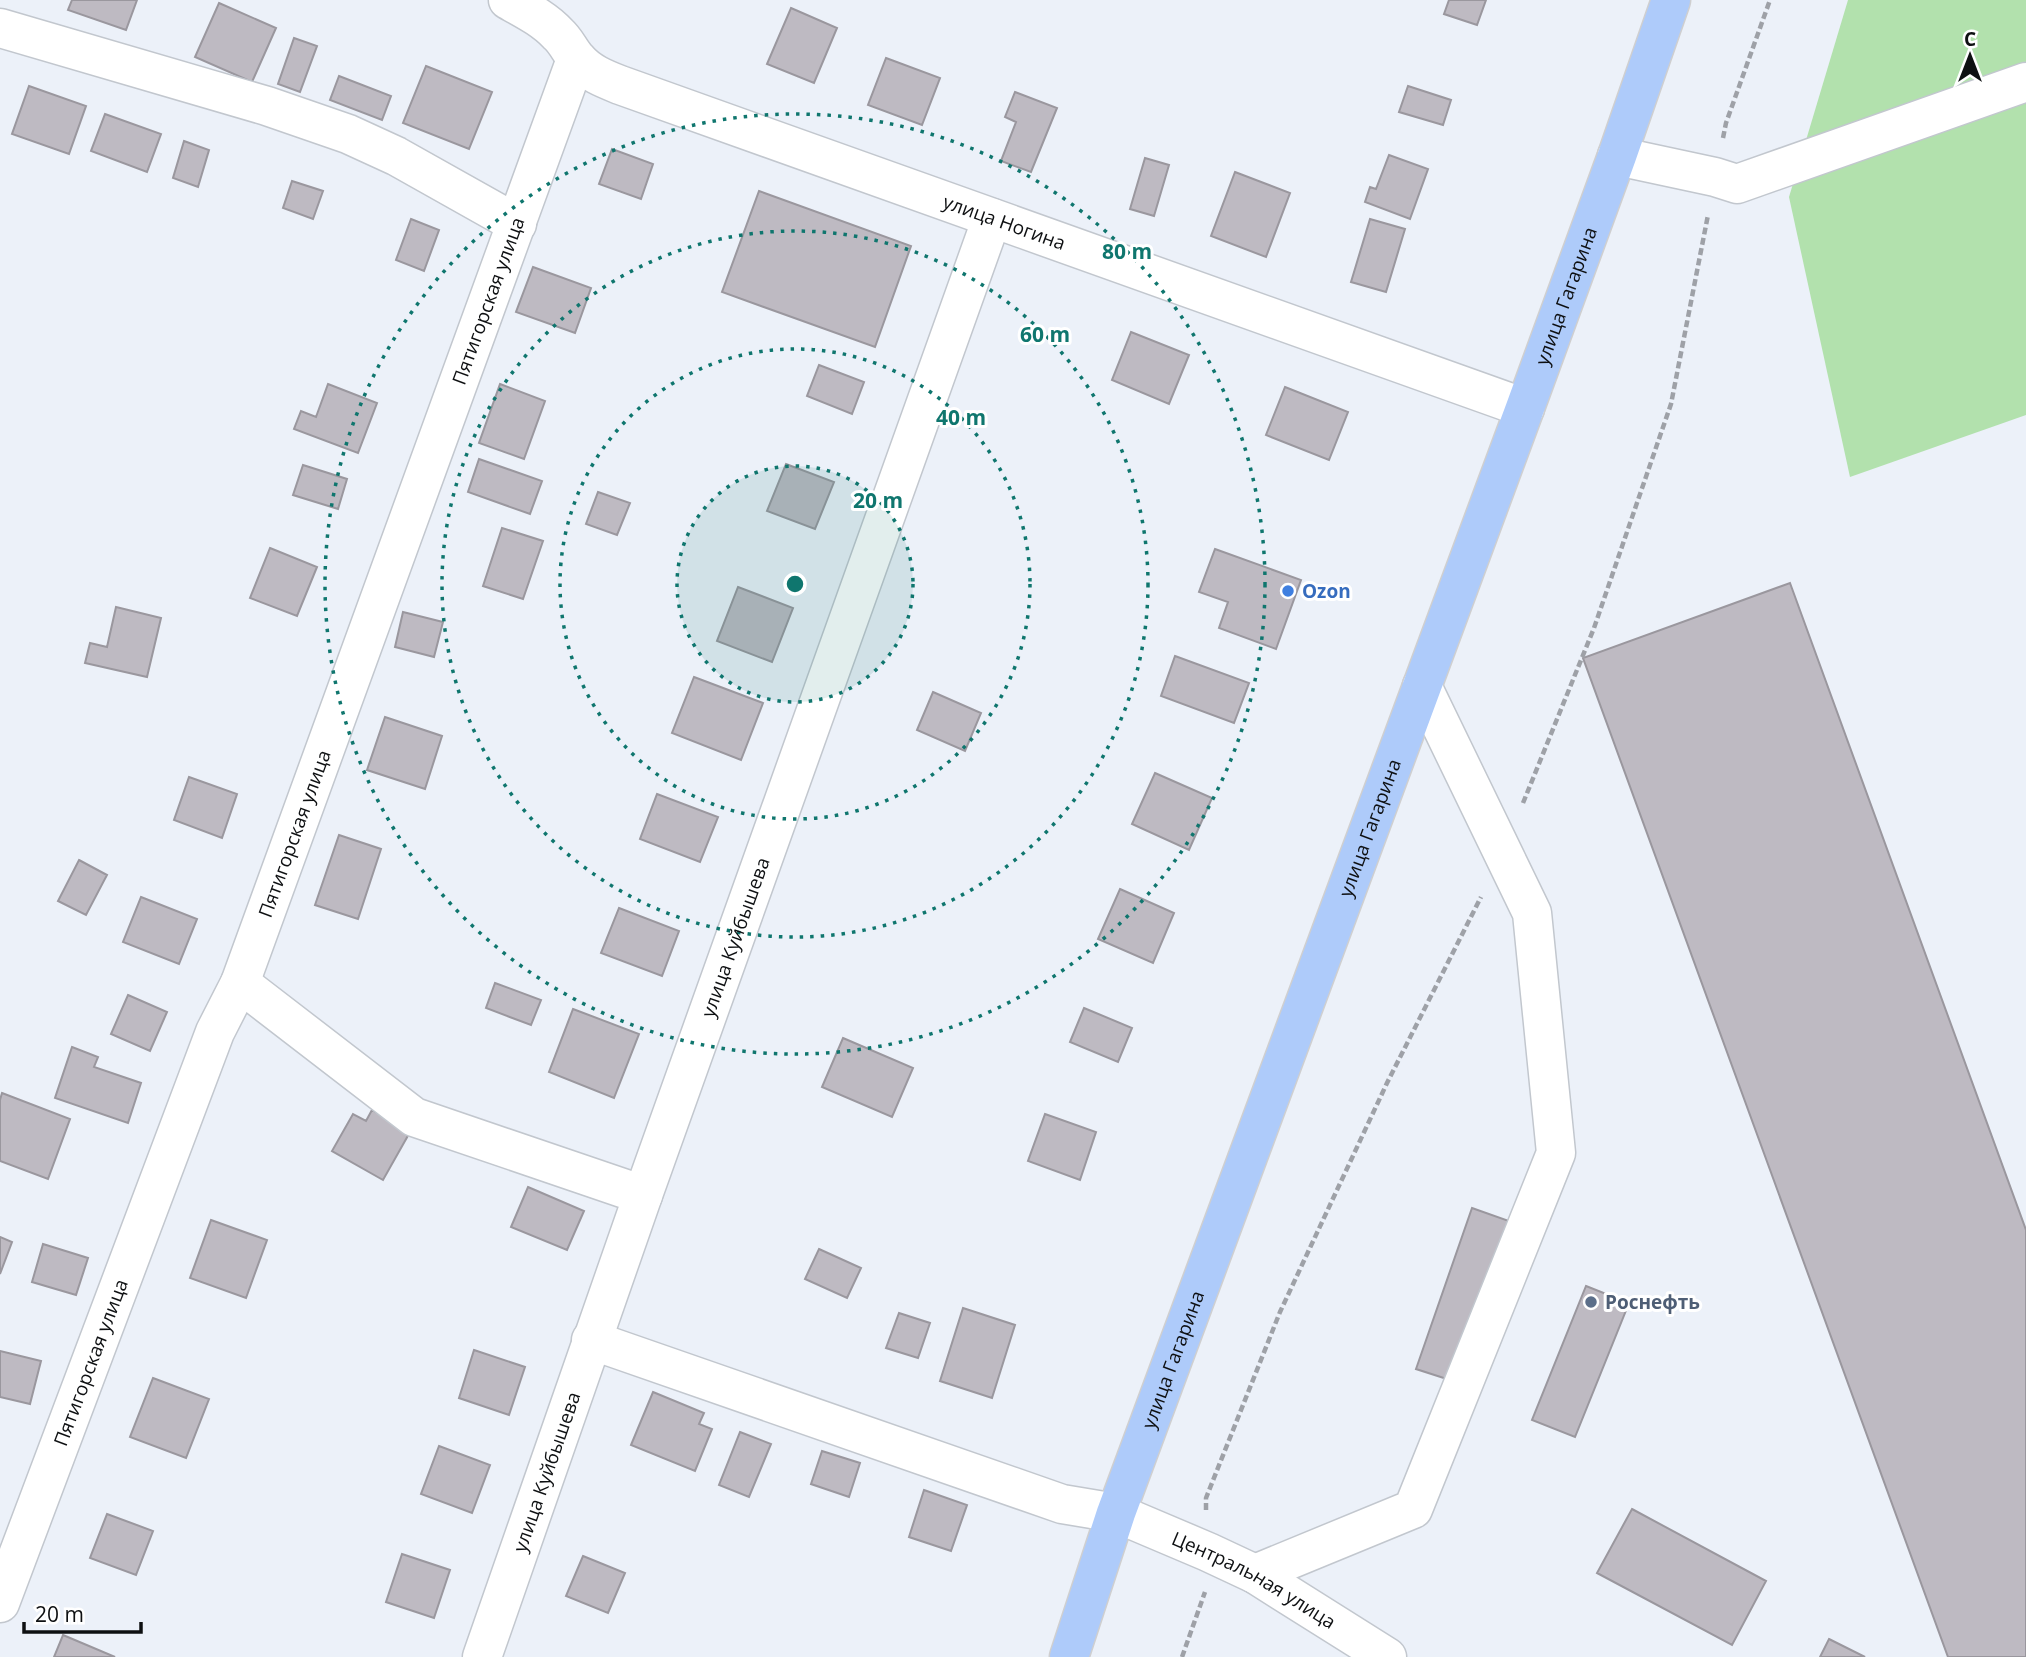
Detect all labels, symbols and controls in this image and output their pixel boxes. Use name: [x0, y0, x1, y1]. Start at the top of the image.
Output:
north arrow: [1935, 21, 2005, 91]
text: С: [1964, 26, 1976, 52]
street label: улица Ногина: [940, 188, 1069, 256]
street label: Пятигорская улица: [446, 213, 530, 388]
street label: улица Гагарина: [1529, 223, 1603, 369]
text: 80 m: [1102, 237, 1152, 265]
text: 60 m: [1020, 320, 1070, 348]
text: 40 m: [936, 403, 986, 431]
text: 20 m: [853, 486, 903, 514]
centre of rings: [783, 572, 807, 596]
place label: Ozon: [1302, 578, 1351, 604]
marker: Ozon: [1280, 583, 1296, 599]
street label: Пятигорская улица: [252, 746, 337, 921]
street label: улица Гагарина: [1332, 755, 1407, 901]
street label: улица Куйбышева: [695, 854, 776, 1021]
street label: Пятигорская улица: [47, 1275, 134, 1450]
street label: улица Гагарина: [1135, 1287, 1210, 1432]
place label: Роснефть: [1605, 1289, 1700, 1315]
marker: Роснефть: [1583, 1294, 1599, 1310]
street label: улица Куйбышева: [507, 1388, 586, 1556]
street label: Центральная улица: [1168, 1525, 1341, 1635]
scale bar: [24, 1590, 142, 1634]
text: 20 m: [35, 1600, 84, 1628]

